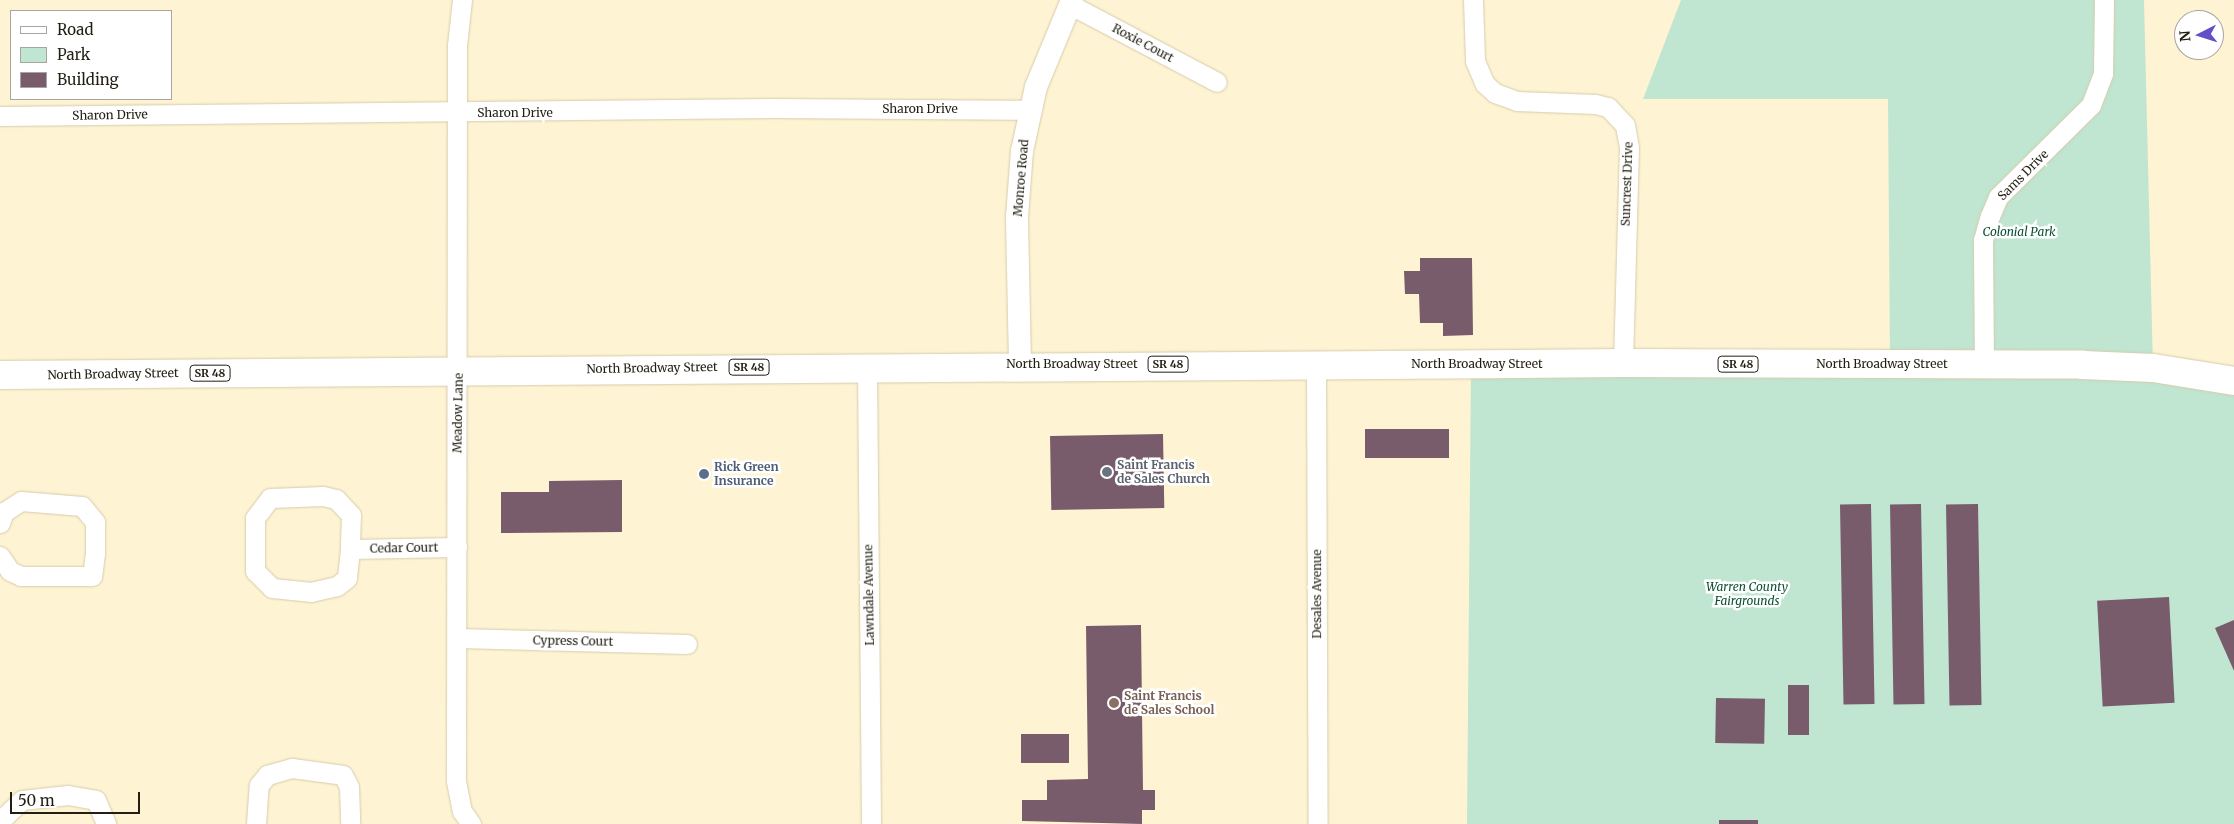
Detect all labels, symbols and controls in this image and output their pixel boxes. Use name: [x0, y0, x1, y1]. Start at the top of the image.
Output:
legend: [10, 10, 172, 100]
north arrow: [2174, 10, 2224, 60]
text: Road: [57, 20, 93, 39]
street label: Roxie Court: [1110, 21, 1176, 65]
text: N: [2176, 30, 2195, 43]
text: Park: [57, 45, 90, 64]
text: Building: [57, 70, 119, 89]
street label: Sharon Drive: [882, 102, 958, 116]
street label: Sharon Drive: [477, 106, 553, 120]
street label: Sharon Drive: [72, 107, 148, 123]
street label: Monroe Road: [1010, 139, 1032, 217]
street label: Suncrest Drive: [1618, 142, 1636, 226]
street label: Sams Drive: [1995, 147, 2051, 203]
park label: Colonial Park: [1982, 225, 2056, 239]
road number: SR 48: [1147, 356, 1189, 372]
road number: SR 48: [1717, 356, 1759, 372]
street label: North Broadway Street: [1006, 357, 1138, 371]
street label: North Broadway Street: [1411, 357, 1543, 371]
street label: North Broadway Street: [1816, 357, 1948, 371]
road number: SR 48: [728, 358, 770, 376]
street label: North Broadway Street: [586, 360, 718, 376]
road number: SR 48: [189, 364, 231, 382]
street label: North Broadway Street: [47, 366, 179, 382]
street label: Meadow Lane: [450, 373, 466, 453]
place label: Saint Francis de Sales Church: [1117, 458, 1210, 486]
place label: Rick Green Insurance: [714, 460, 779, 488]
marker: Saint Francis de Sales Church: [1101, 466, 1113, 478]
marker: Rick Green Insurance: [698, 468, 710, 480]
street label: Cedar Court: [370, 540, 438, 556]
street label: Lawndale Avenue: [861, 544, 877, 646]
street label: Desales Avenue: [1310, 549, 1324, 639]
park label: Warren County Fairgrounds: [1706, 580, 1788, 608]
street label: Cypress Court: [533, 633, 613, 649]
place label: Saint Francis de Sales School: [1124, 689, 1214, 717]
marker: Saint Francis de Sales School: [1108, 697, 1120, 709]
scale bar: [12, 782, 142, 814]
text: 50 m: [18, 791, 55, 810]

